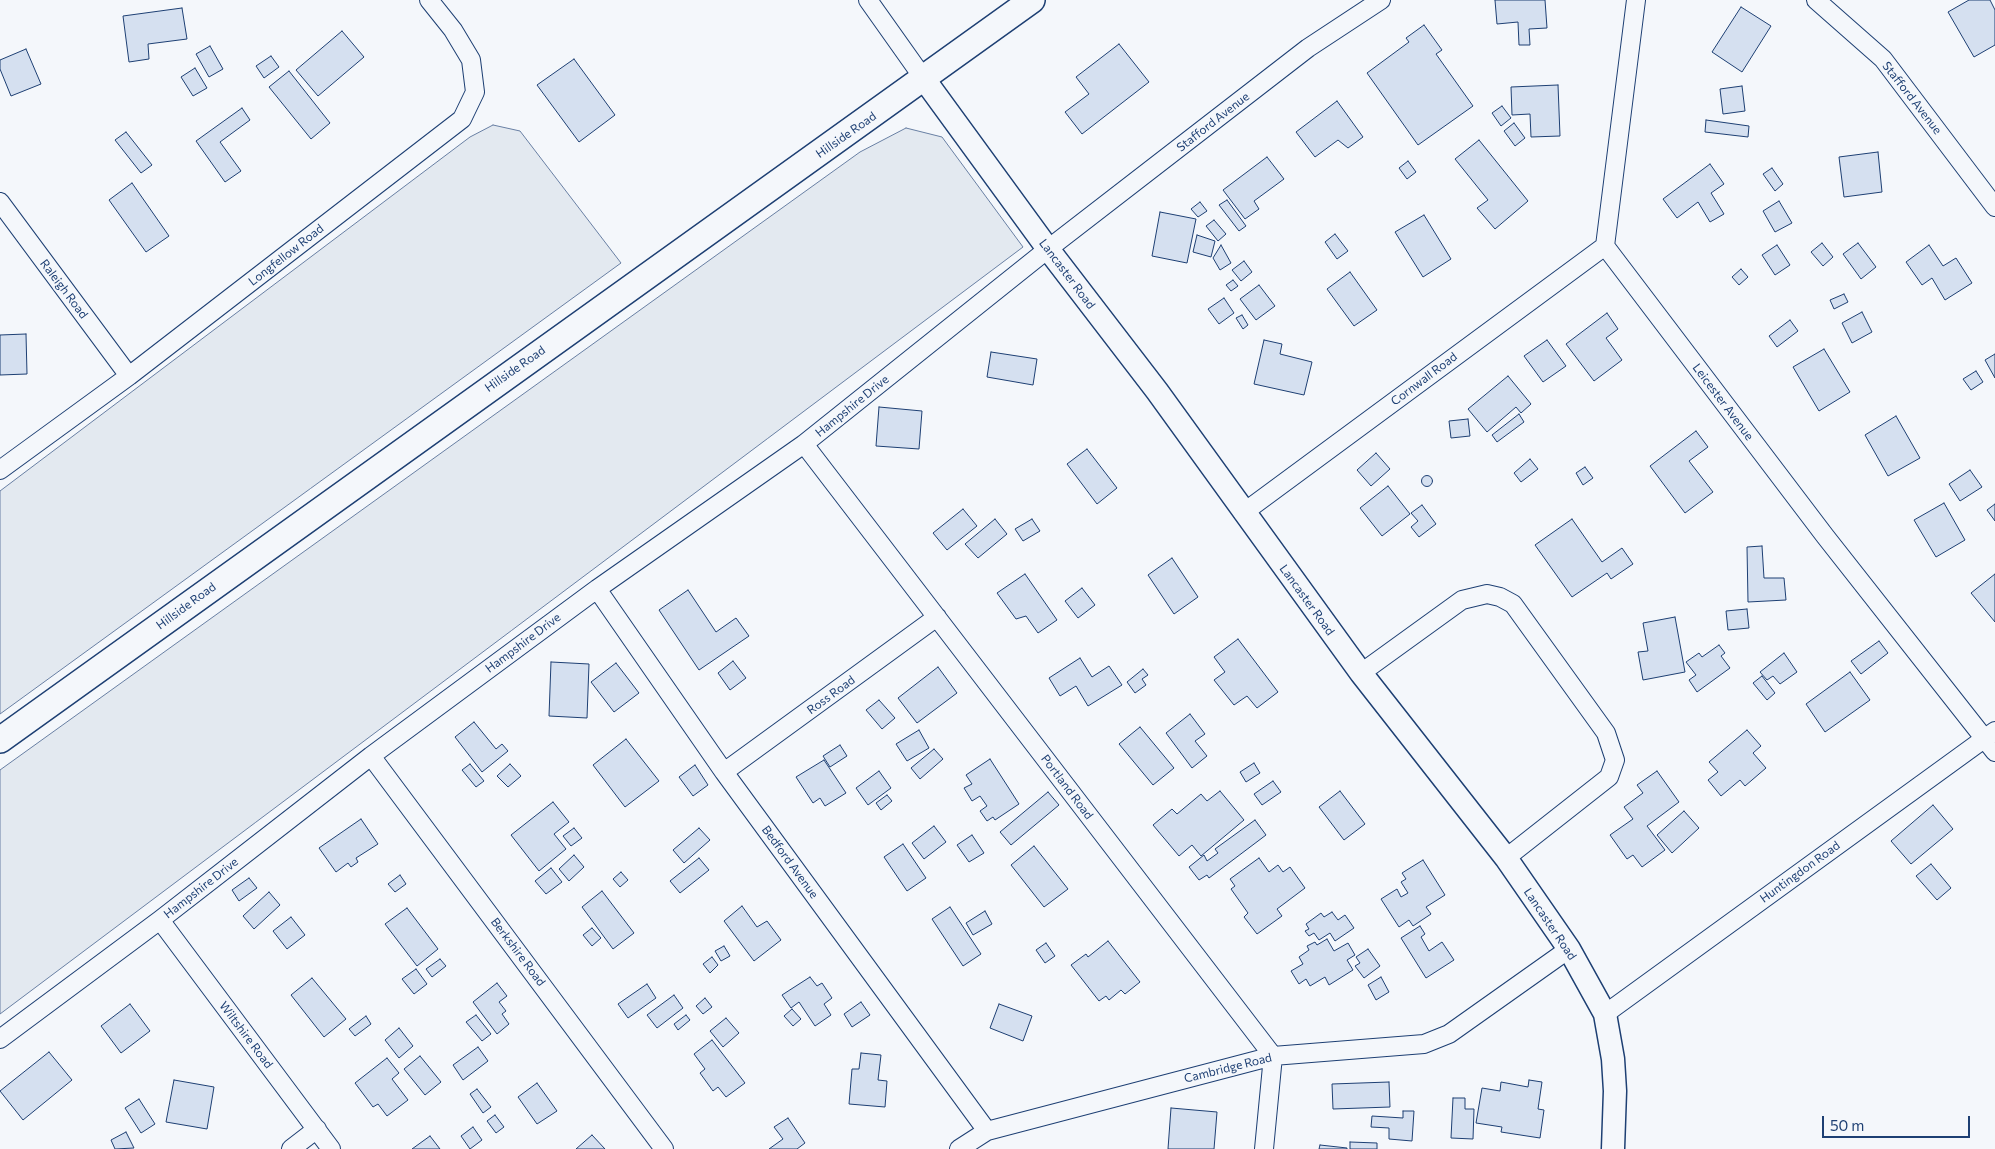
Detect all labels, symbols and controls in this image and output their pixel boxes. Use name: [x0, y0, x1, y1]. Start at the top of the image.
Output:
street label: Stafford Avenue: [1879, 59, 1945, 137]
street label: Stafford Avenue: [1174, 89, 1252, 155]
street label: Hillside Road: [813, 109, 879, 161]
street label: Longfellow Road: [246, 221, 326, 289]
street label: Lancaster Road: [1036, 236, 1098, 312]
street label: Raleigh Road: [37, 257, 91, 321]
street label: Hillside Road: [482, 343, 548, 395]
street label: Cornwall Road: [1388, 349, 1460, 409]
street label: Leicester Avenue: [1689, 361, 1757, 443]
street label: Hampshire Drive: [812, 372, 892, 440]
street label: Lancaster Road: [1277, 562, 1337, 638]
street label: Hillside Road: [153, 580, 219, 632]
street label: Hampshire Drive: [483, 610, 563, 676]
street label: Ross Road: [804, 673, 858, 717]
street label: Portland Road: [1038, 752, 1096, 822]
street label: Bedford Avenue: [759, 823, 821, 901]
street label: Huntingdon Road: [1757, 838, 1843, 906]
street label: Hampshire Drive: [161, 855, 241, 921]
street label: Lancaster Road: [1521, 885, 1579, 963]
street label: Berkshire Road: [488, 915, 548, 989]
street label: Wiltshire Road: [216, 999, 276, 1071]
street label: Cambridge Road: [1183, 1050, 1273, 1086]
scale bar: [1825, 1106, 1972, 1138]
text: 50 m: [1830, 1116, 1864, 1134]

